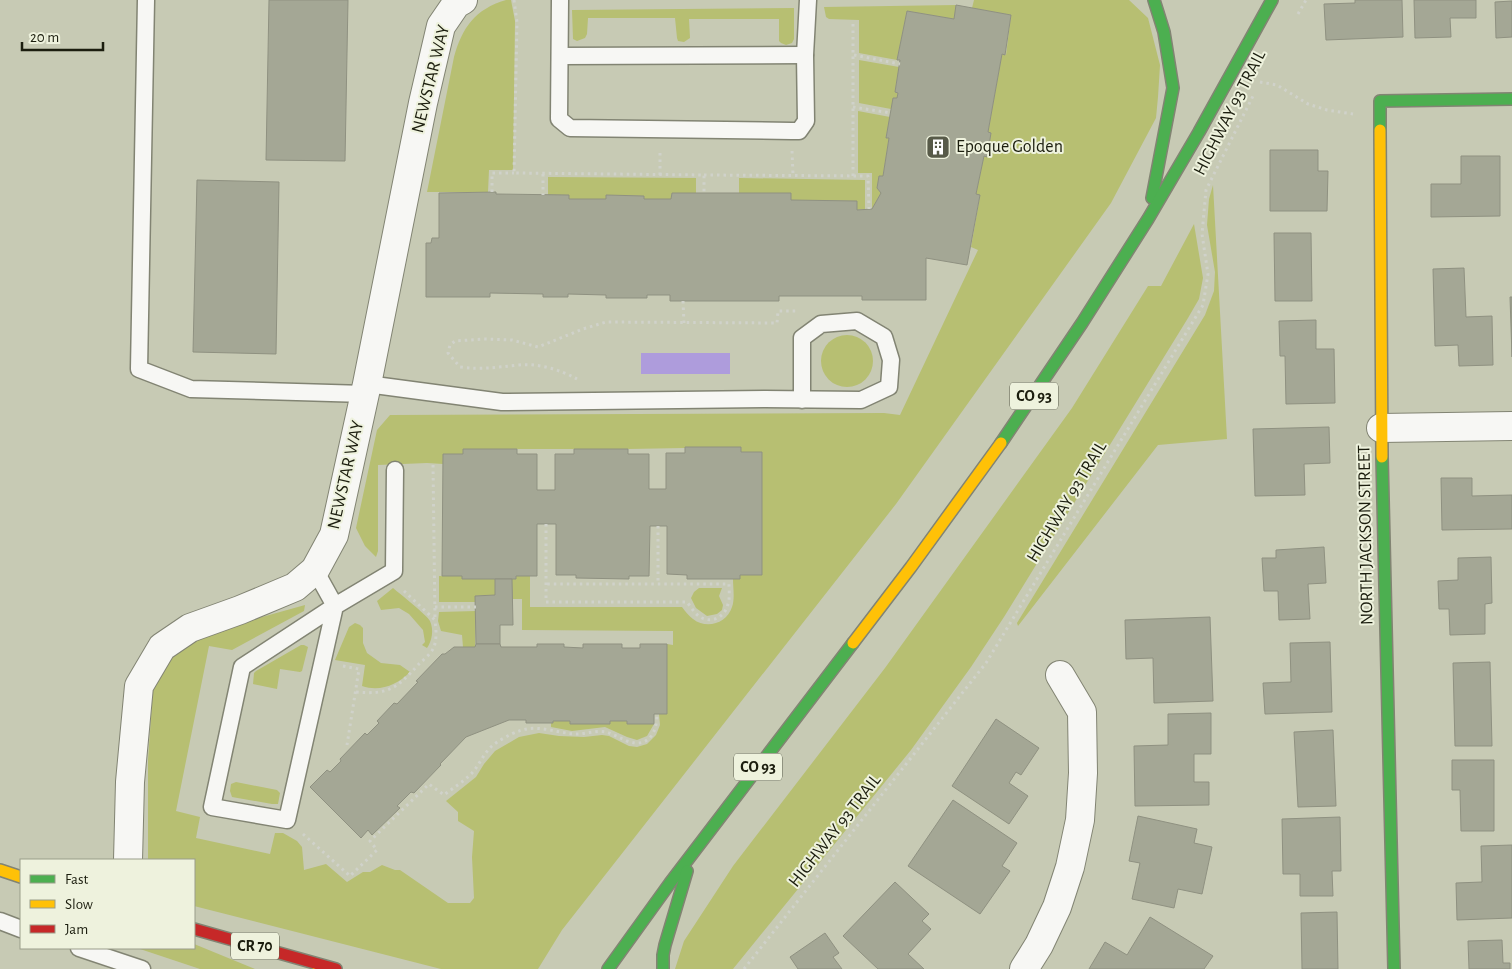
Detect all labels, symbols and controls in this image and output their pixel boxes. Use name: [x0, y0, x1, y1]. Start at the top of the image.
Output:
scale bar: [22, 20, 104, 52]
street label: NEWSTAR WAY: [409, 23, 453, 135]
text: 20 m: [30, 30, 59, 45]
street label: HIGHWAY 93 TRAIL: [1191, 47, 1270, 178]
building icon: Epoque Golden: [925, 134, 951, 160]
place label: Epoque Golden: [956, 138, 1063, 156]
road number: CO 93: [1010, 382, 1058, 410]
street label: NEWSTAR WAY: [325, 418, 367, 531]
street label: HIGHWAY 93 TRAIL: [1024, 438, 1110, 566]
street label: NORTH JACKSON STREET: [1355, 445, 1377, 625]
road number: CO 93: [734, 754, 782, 780]
street label: HIGHWAY 93 TRAIL: [786, 771, 885, 891]
legend: [20, 859, 195, 949]
text: Fast: [65, 872, 89, 887]
text: Slow: [65, 897, 93, 912]
text: Jam: [65, 922, 88, 937]
road number: CR 70: [231, 932, 279, 959]

